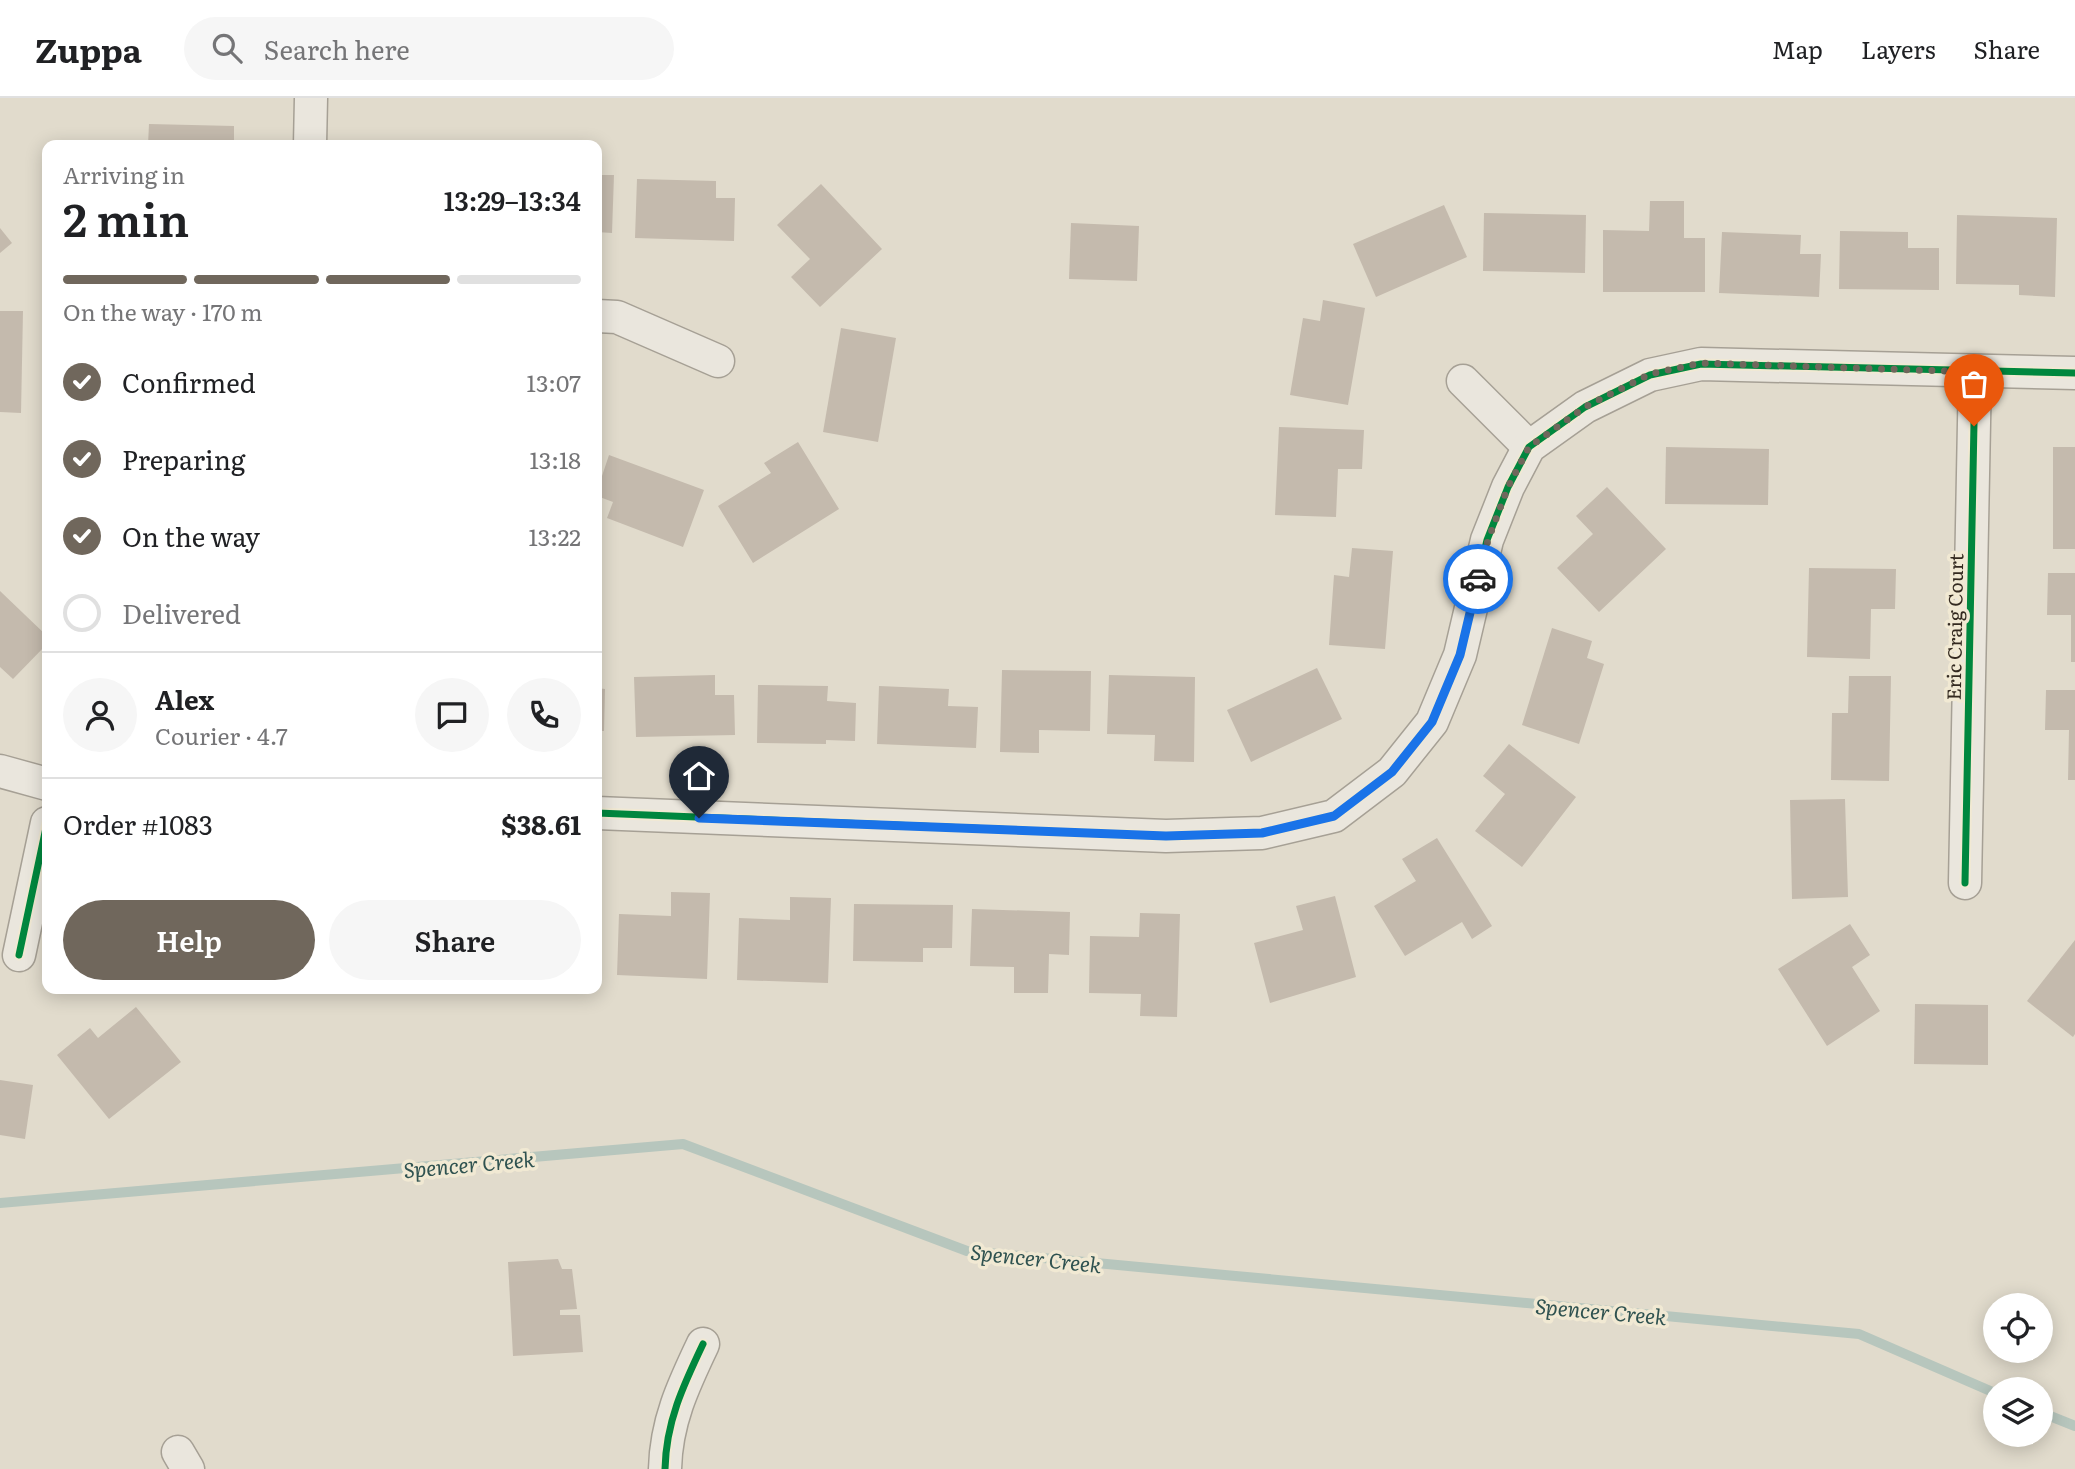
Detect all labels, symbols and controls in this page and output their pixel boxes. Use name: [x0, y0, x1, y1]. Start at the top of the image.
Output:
search box: [184, 17, 674, 80]
text: Zuppa: [35, 24, 142, 73]
icon: search: [208, 29, 246, 67]
text: Search here: [264, 29, 410, 68]
text: Map: [1772, 31, 1823, 66]
text: Layers: [1861, 31, 1935, 66]
text: Share: [1973, 31, 2040, 66]
text: Arriving in: [63, 157, 185, 191]
text: 13:29–13:34: [444, 180, 581, 219]
text: 2 min: [63, 183, 189, 251]
text: On the way · 170 m: [63, 294, 263, 328]
pin: [1944, 354, 2004, 426]
text: Confirmed: [122, 362, 256, 401]
icon: check: [63, 363, 101, 401]
text: 13:07: [527, 365, 581, 399]
icon: bag: [1955, 365, 1993, 403]
text: Preparing: [122, 439, 245, 478]
icon: check: [63, 440, 101, 478]
text: 13:18: [529, 442, 581, 476]
text: On the way: [122, 516, 260, 555]
icon: check: [63, 517, 101, 555]
text: 13:22: [528, 519, 581, 553]
courier: [1443, 544, 1513, 614]
street label: Eric Craig Court: [1939, 553, 1969, 701]
icon: car: [1459, 560, 1497, 598]
text: Delivered: [122, 593, 241, 632]
button: person: [63, 678, 137, 752]
button: chat: [415, 678, 489, 752]
button: phone: [507, 678, 581, 752]
text: Alex: [155, 679, 214, 718]
text: Courier · 4.7: [155, 718, 288, 752]
pin: [669, 746, 729, 818]
icon: home: [680, 757, 718, 795]
text: Order #1083: [63, 804, 213, 843]
text: $38.61: [501, 804, 581, 843]
button: Help: [63, 900, 315, 980]
button: Share: [329, 900, 581, 980]
water label: Spencer Creek: [402, 1142, 536, 1184]
water label: Spencer Creek: [969, 1235, 1103, 1279]
water label: Spencer Creek: [1534, 1289, 1668, 1331]
map controls: [1983, 1293, 2053, 1447]
button: locate: [1983, 1293, 2053, 1363]
button: layers: [1983, 1377, 2053, 1447]

